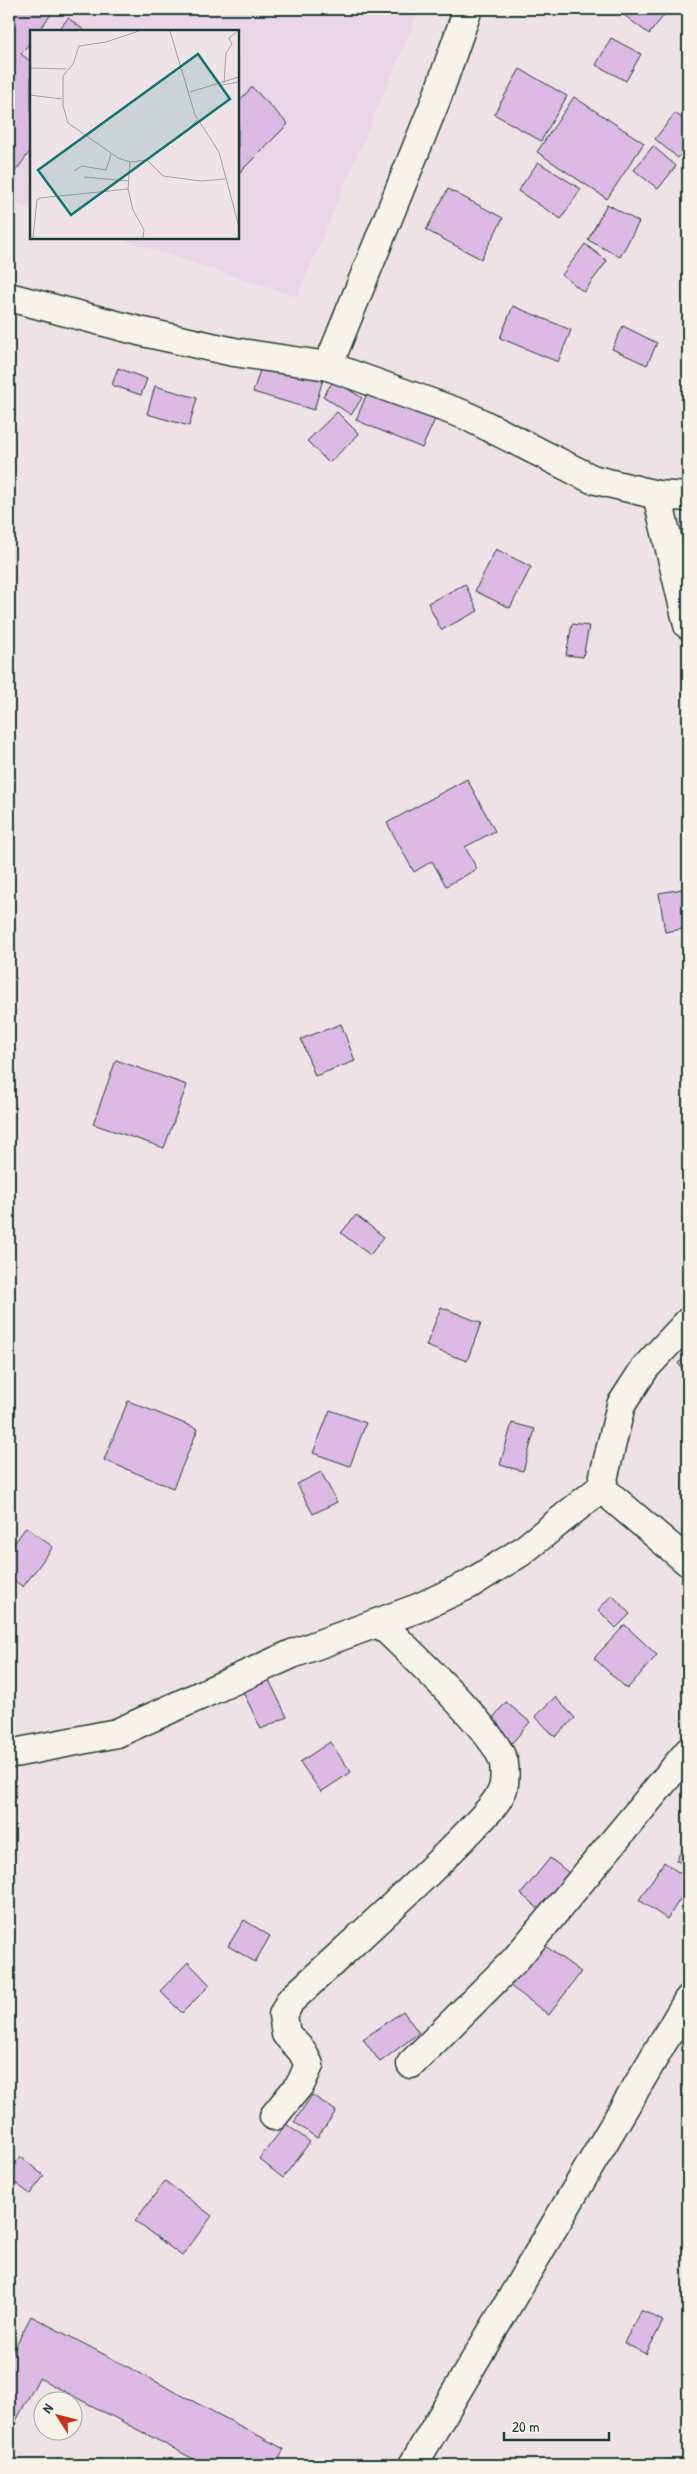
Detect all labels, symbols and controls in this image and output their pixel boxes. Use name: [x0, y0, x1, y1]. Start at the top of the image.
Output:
inset map: [30, 30, 239, 239]
north arrow: [32, 2392, 82, 2442]
text: N: [37, 2399, 57, 2417]
scale bar: [504, 2409, 610, 2441]
text: 20 m: [512, 2416, 539, 2437]

